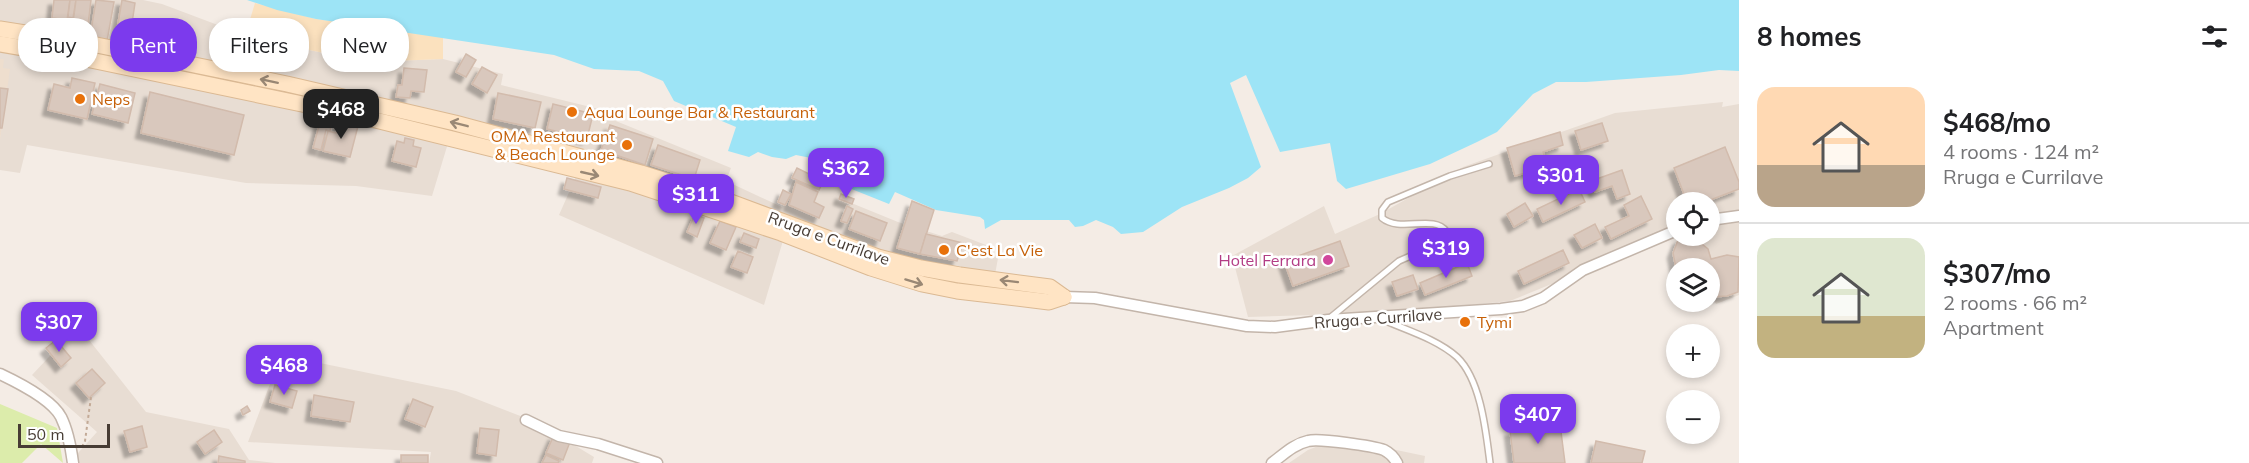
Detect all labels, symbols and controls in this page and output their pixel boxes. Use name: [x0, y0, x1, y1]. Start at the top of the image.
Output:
chip: Buy: [18, 18, 98, 72]
chip: Rent: [110, 18, 197, 72]
chip: Filters: [209, 18, 309, 72]
chip: New: [321, 18, 409, 72]
text: 8 homes: [1757, 20, 1861, 53]
icon: filters: [2198, 20, 2231, 53]
one-way arrow: [260, 75, 279, 86]
place label: Neps: [92, 89, 130, 109]
pin: $468: [305, 89, 377, 140]
marker: Neps: [73, 92, 87, 106]
text: $468: [317, 96, 365, 121]
place label: Aqua Lounge Bar & Restaurant: [584, 102, 815, 122]
marker: Aqua Lounge Bar & Restaurant: [565, 105, 579, 119]
text: $468/mo: [1943, 106, 2051, 139]
icon: home: [1805, 111, 1877, 183]
one-way arrow: [450, 118, 469, 130]
place label: OMA Restaurant & Beach Lounge: [491, 126, 615, 164]
marker: OMA Restaurant & Beach Lounge: [620, 138, 634, 152]
text: 4 rooms · 124 m²: [1943, 139, 2099, 164]
pin: $362: [810, 148, 882, 199]
text: $362: [822, 155, 870, 180]
pin: $301: [1525, 155, 1597, 206]
text: $301: [1537, 162, 1585, 187]
text: Rruga e Currilave: [1943, 164, 2103, 189]
one-way arrow: [580, 168, 599, 180]
pin: $311: [660, 174, 732, 225]
text: $311: [672, 181, 720, 206]
map controls: [1666, 192, 1720, 444]
button: locate: [1666, 192, 1720, 246]
street label: Rruga e Currilave: [765, 207, 893, 269]
pin: $319: [1410, 228, 1482, 279]
text: $319: [1422, 235, 1470, 260]
place label: C'est La Vie: [956, 240, 1043, 260]
marker: C'est La Vie: [937, 243, 951, 257]
place label: Hotel Ferrara: [1219, 250, 1316, 270]
marker: Hotel Ferrara: [1321, 253, 1335, 267]
text: $307/mo: [1943, 257, 2051, 290]
button: layers: [1666, 258, 1720, 312]
icon: home: [1805, 262, 1877, 334]
one-way arrow: [999, 275, 1019, 286]
one-way arrow: [904, 277, 923, 288]
text: 2 rooms · 66 m²: [1943, 290, 2087, 315]
pin: $307: [23, 302, 95, 353]
street label: Rruga e Currilave: [1313, 304, 1443, 332]
text: $307: [35, 309, 83, 334]
place label: Tymi: [1477, 312, 1512, 332]
marker: Tymi: [1458, 315, 1472, 329]
text: Apartment: [1943, 315, 2044, 340]
button: +: [1666, 324, 1720, 378]
pin: $468: [248, 345, 320, 396]
text: $468: [260, 352, 308, 377]
button: −: [1666, 390, 1720, 444]
pin: $407: [1502, 394, 1574, 445]
text: $407: [1514, 401, 1562, 426]
scale bar: [18, 421, 110, 448]
text: 50 m: [27, 424, 64, 444]

